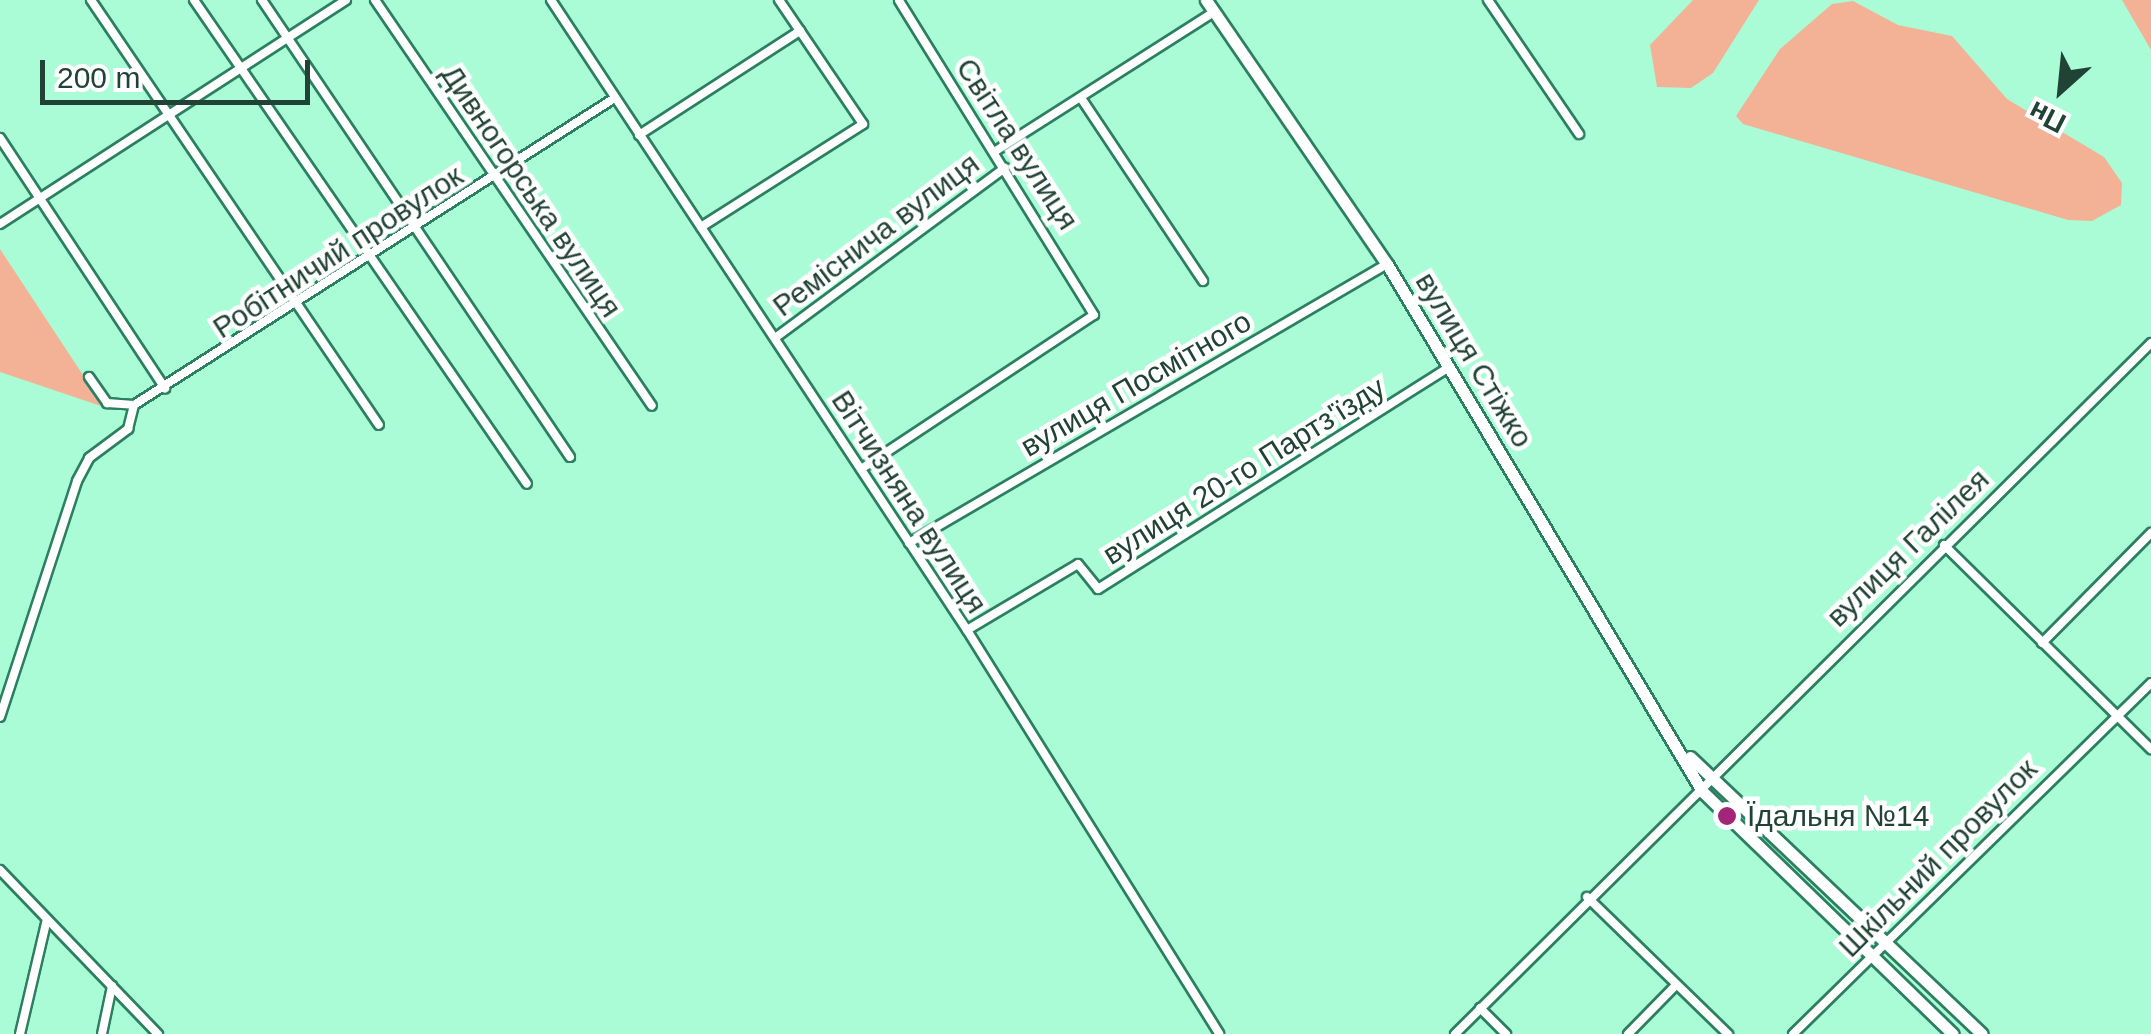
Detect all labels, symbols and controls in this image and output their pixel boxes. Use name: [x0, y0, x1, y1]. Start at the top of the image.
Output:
scale bar: [45, 40, 315, 102]
north arrow: [2011, 40, 2111, 140]
street label: Світла вулиця: [948, 52, 1086, 236]
street label: Дивногорська вулиця: [433, 58, 629, 324]
text: 200 m: [57, 61, 140, 94]
text: Пн: [2024, 95, 2071, 139]
street label: Реміснича вулиця: [766, 146, 986, 324]
street label: Робітничий провулок: [206, 158, 470, 346]
street label: вулиця Стіжко: [1408, 266, 1540, 454]
street label: вулиця Посмітного: [1014, 303, 1258, 465]
street label: вулиця 20-го Партз'їзду: [1096, 369, 1392, 573]
street label: Вітчизняна вулиця: [824, 384, 994, 620]
street label: вулиця Галілея: [1819, 462, 1997, 634]
street label: Шкільний провулок: [1831, 751, 2045, 965]
place label: Їдальня №14: [1747, 798, 1929, 834]
marker: Їдальня №14: [1716, 805, 1738, 827]

